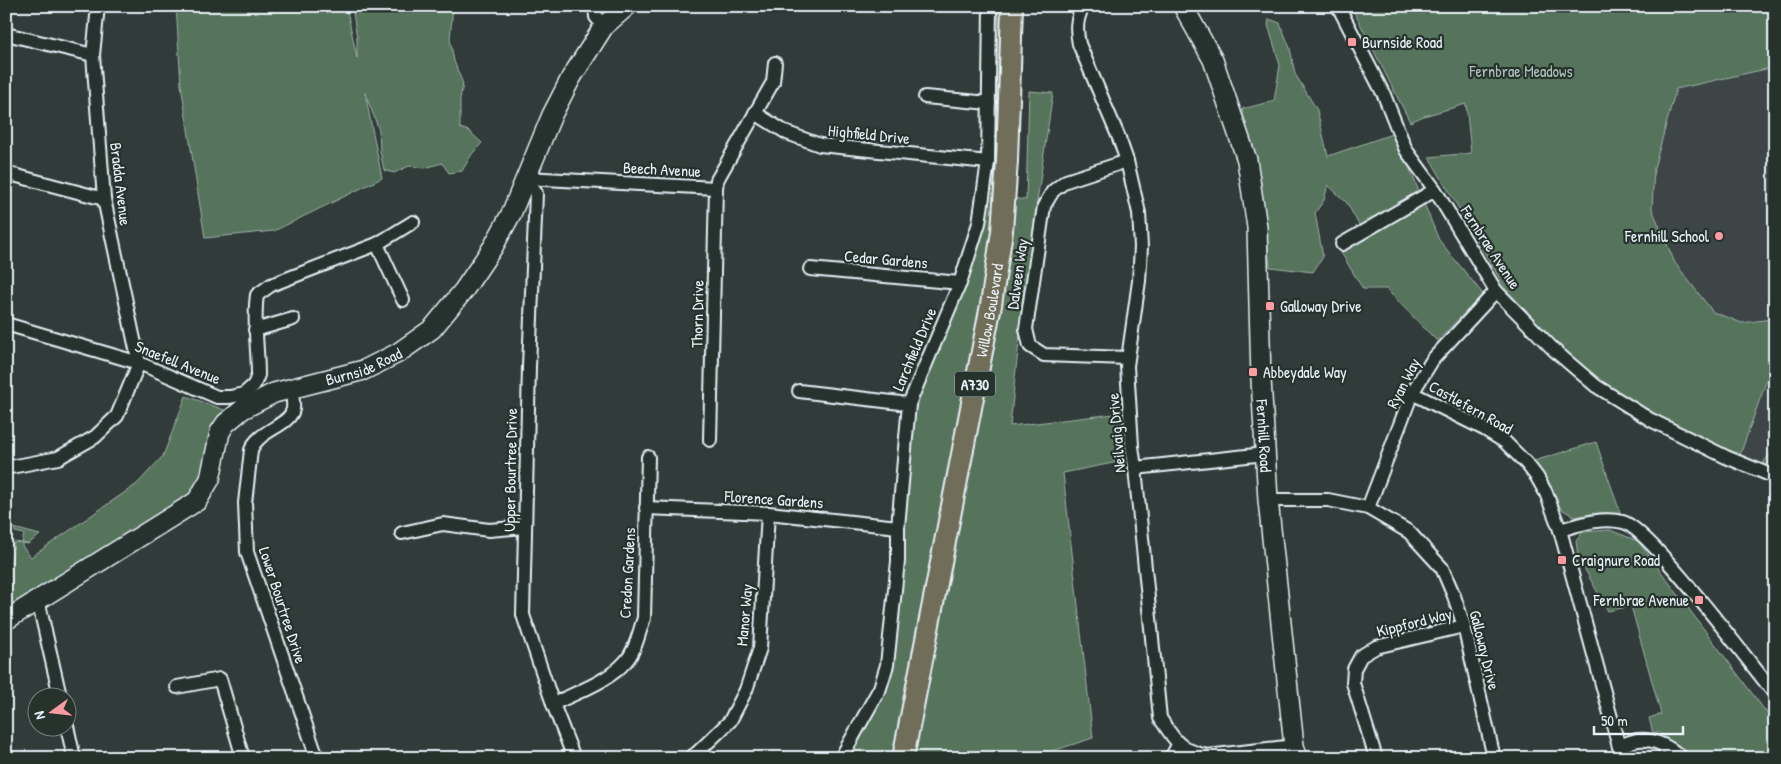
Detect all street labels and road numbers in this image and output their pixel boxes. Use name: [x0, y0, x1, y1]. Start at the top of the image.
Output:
street label: Highfield Drive: [827, 119, 912, 149]
street label: Bradda Avenue: [105, 141, 137, 227]
street label: Beech Avenue: [622, 156, 702, 182]
street label: Fernbrae Avenue: [1455, 200, 1527, 294]
street label: Dalveen Way: [1001, 237, 1033, 311]
street label: Cedar Gardens: [843, 244, 929, 274]
street label: Willow Boulevard: [970, 262, 1008, 359]
street label: Thorn Drive: [685, 279, 709, 348]
street label: Larchfield Drive: [887, 303, 942, 394]
street label: Snaefell Avenue: [132, 335, 225, 389]
street label: Burnside Road: [323, 342, 405, 390]
street label: Ryan Way: [1381, 354, 1425, 412]
road number: A730: [955, 372, 995, 396]
street label: Castlefern Road: [1425, 375, 1517, 439]
street label: Neilvaig Drive: [1102, 392, 1130, 474]
street label: Fernhill Road: [1251, 398, 1277, 473]
street label: Upper Bourtree Drive: [498, 407, 522, 532]
street label: Florence Gardens: [723, 485, 824, 513]
street label: Credon Gardens: [614, 527, 640, 619]
street label: Lower Bourtree Drive: [254, 544, 312, 667]
street label: Manor Way: [730, 583, 758, 647]
street label: Kippford Way: [1374, 602, 1454, 642]
street label: Galloway Drive: [1464, 608, 1506, 693]

